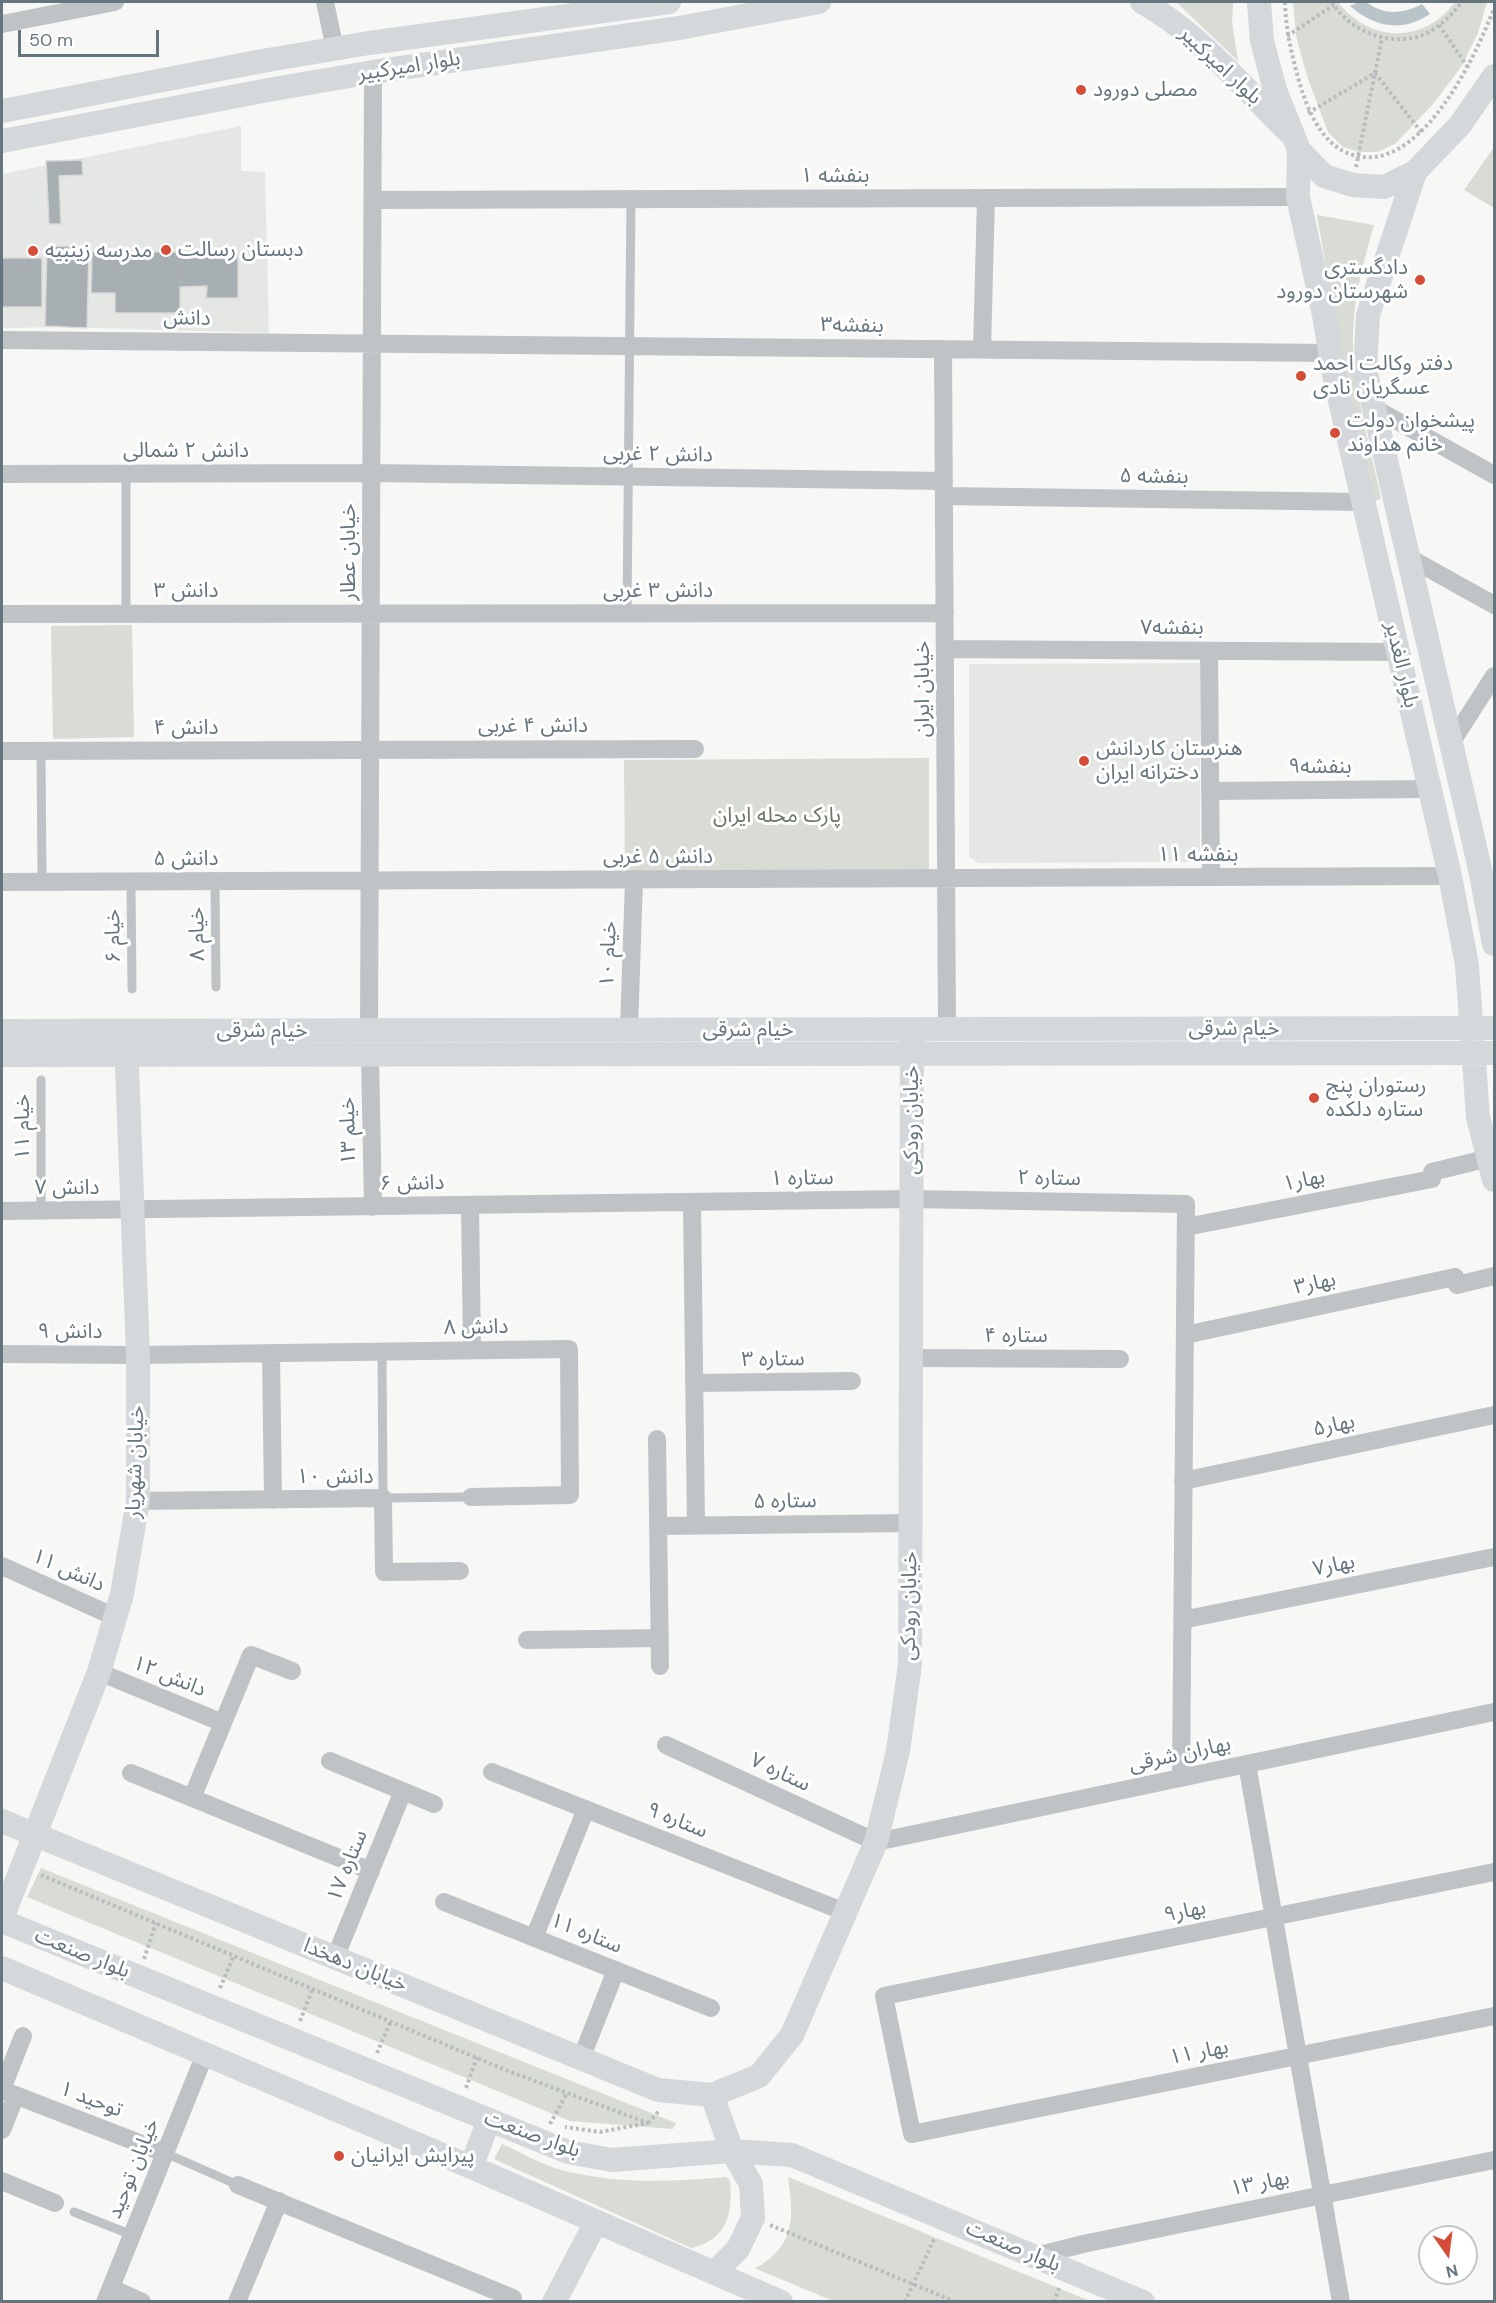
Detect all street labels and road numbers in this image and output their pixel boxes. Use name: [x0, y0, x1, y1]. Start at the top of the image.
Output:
street label: بلوار امیرکبیر: [1174, 21, 1266, 111]
street label: بلوار امیرکبیر: [356, 46, 462, 88]
street label: بنفشه ۱: [801, 163, 869, 189]
street label: دانش: [163, 306, 211, 332]
street label: بنفشه۳: [820, 313, 884, 339]
street label: دانش ۲ شمالی: [123, 438, 249, 464]
street label: دانش ۲ غربی: [603, 441, 713, 469]
street label: بنفشه ۵: [1119, 464, 1189, 490]
street label: خیابان عطار: [336, 503, 362, 601]
street label: دانش ۳: [154, 578, 218, 604]
street label: دانش ۳ غربی: [603, 578, 713, 604]
street label: بنفشه۷: [1140, 615, 1204, 641]
street label: بلوار الغدیر: [1379, 620, 1423, 710]
street label: خیابان ایران: [910, 641, 936, 737]
street label: دانش ۴ غربی: [478, 713, 588, 739]
street label: دانش ۴: [154, 715, 218, 741]
street label: بنفشه۹: [1288, 754, 1352, 780]
street label: بنفشه ۱۱: [1158, 842, 1238, 868]
street label: دانش ۵ غربی: [603, 844, 713, 870]
street label: دانش ۵: [154, 846, 218, 872]
street label: خیام ۸: [185, 907, 211, 961]
street label: خیام ۶: [101, 909, 127, 963]
street label: خیام ۱۰: [595, 921, 623, 987]
street label: خیام شرقی: [1188, 1016, 1280, 1042]
street label: خیام شرقی: [702, 1017, 794, 1043]
street label: خیام شرقی: [216, 1018, 308, 1044]
street label: خیابان رودکی: [899, 1065, 925, 1175]
street label: خیام ۱۱: [10, 1094, 36, 1160]
street label: خیلم ۱۳: [336, 1097, 362, 1165]
street label: بهار۱: [1281, 1165, 1327, 1197]
street label: ستاره ۱: [770, 1166, 834, 1192]
street label: ستاره ۲: [1017, 1166, 1081, 1192]
street label: دانش ۶: [379, 1171, 445, 1197]
street label: دانش ۷: [35, 1175, 99, 1201]
street label: بهار۳: [1292, 1267, 1338, 1301]
street label: دانش ۸: [443, 1315, 509, 1341]
street label: دانش ۹: [38, 1319, 102, 1345]
street label: ستاره ۴: [984, 1323, 1048, 1349]
street label: ستاره ۳: [741, 1347, 805, 1373]
street label: خیابان شهریار: [121, 1405, 151, 1519]
street label: بهار۵: [1311, 1409, 1357, 1443]
street label: دانش ۱۰: [297, 1464, 373, 1490]
street label: ستاره ۵: [753, 1489, 817, 1515]
street label: دانش ۱۱: [28, 1544, 108, 1598]
street label: بهار۷: [1311, 1550, 1357, 1582]
street label: خیابان رودکی: [896, 1551, 924, 1661]
street label: دانش ۱۲: [129, 1651, 209, 1703]
street label: بهاران شرقی: [1127, 1732, 1233, 1778]
street label: ستاره ۷: [746, 1748, 814, 1798]
street label: ستاره ۹: [643, 1797, 711, 1845]
street label: ستاره ۱۷: [322, 1826, 374, 1906]
street label: بهار۹: [1162, 1896, 1208, 1928]
street label: ستاره ۱۱: [546, 1908, 626, 1960]
street label: بلوار صنعت: [31, 1924, 133, 1984]
street label: خیابان دهخدا: [299, 1934, 411, 1998]
street label: بهار ۱۱: [1167, 2035, 1231, 2071]
street label: توحید ۱: [56, 2077, 126, 2123]
street label: بلوار صنعت: [481, 2106, 583, 2164]
street label: خیابان توحید: [103, 2115, 165, 2223]
street label: بهار ۱۳: [1228, 2166, 1292, 2202]
street label: بلوار صنعت: [962, 2216, 1064, 2278]

